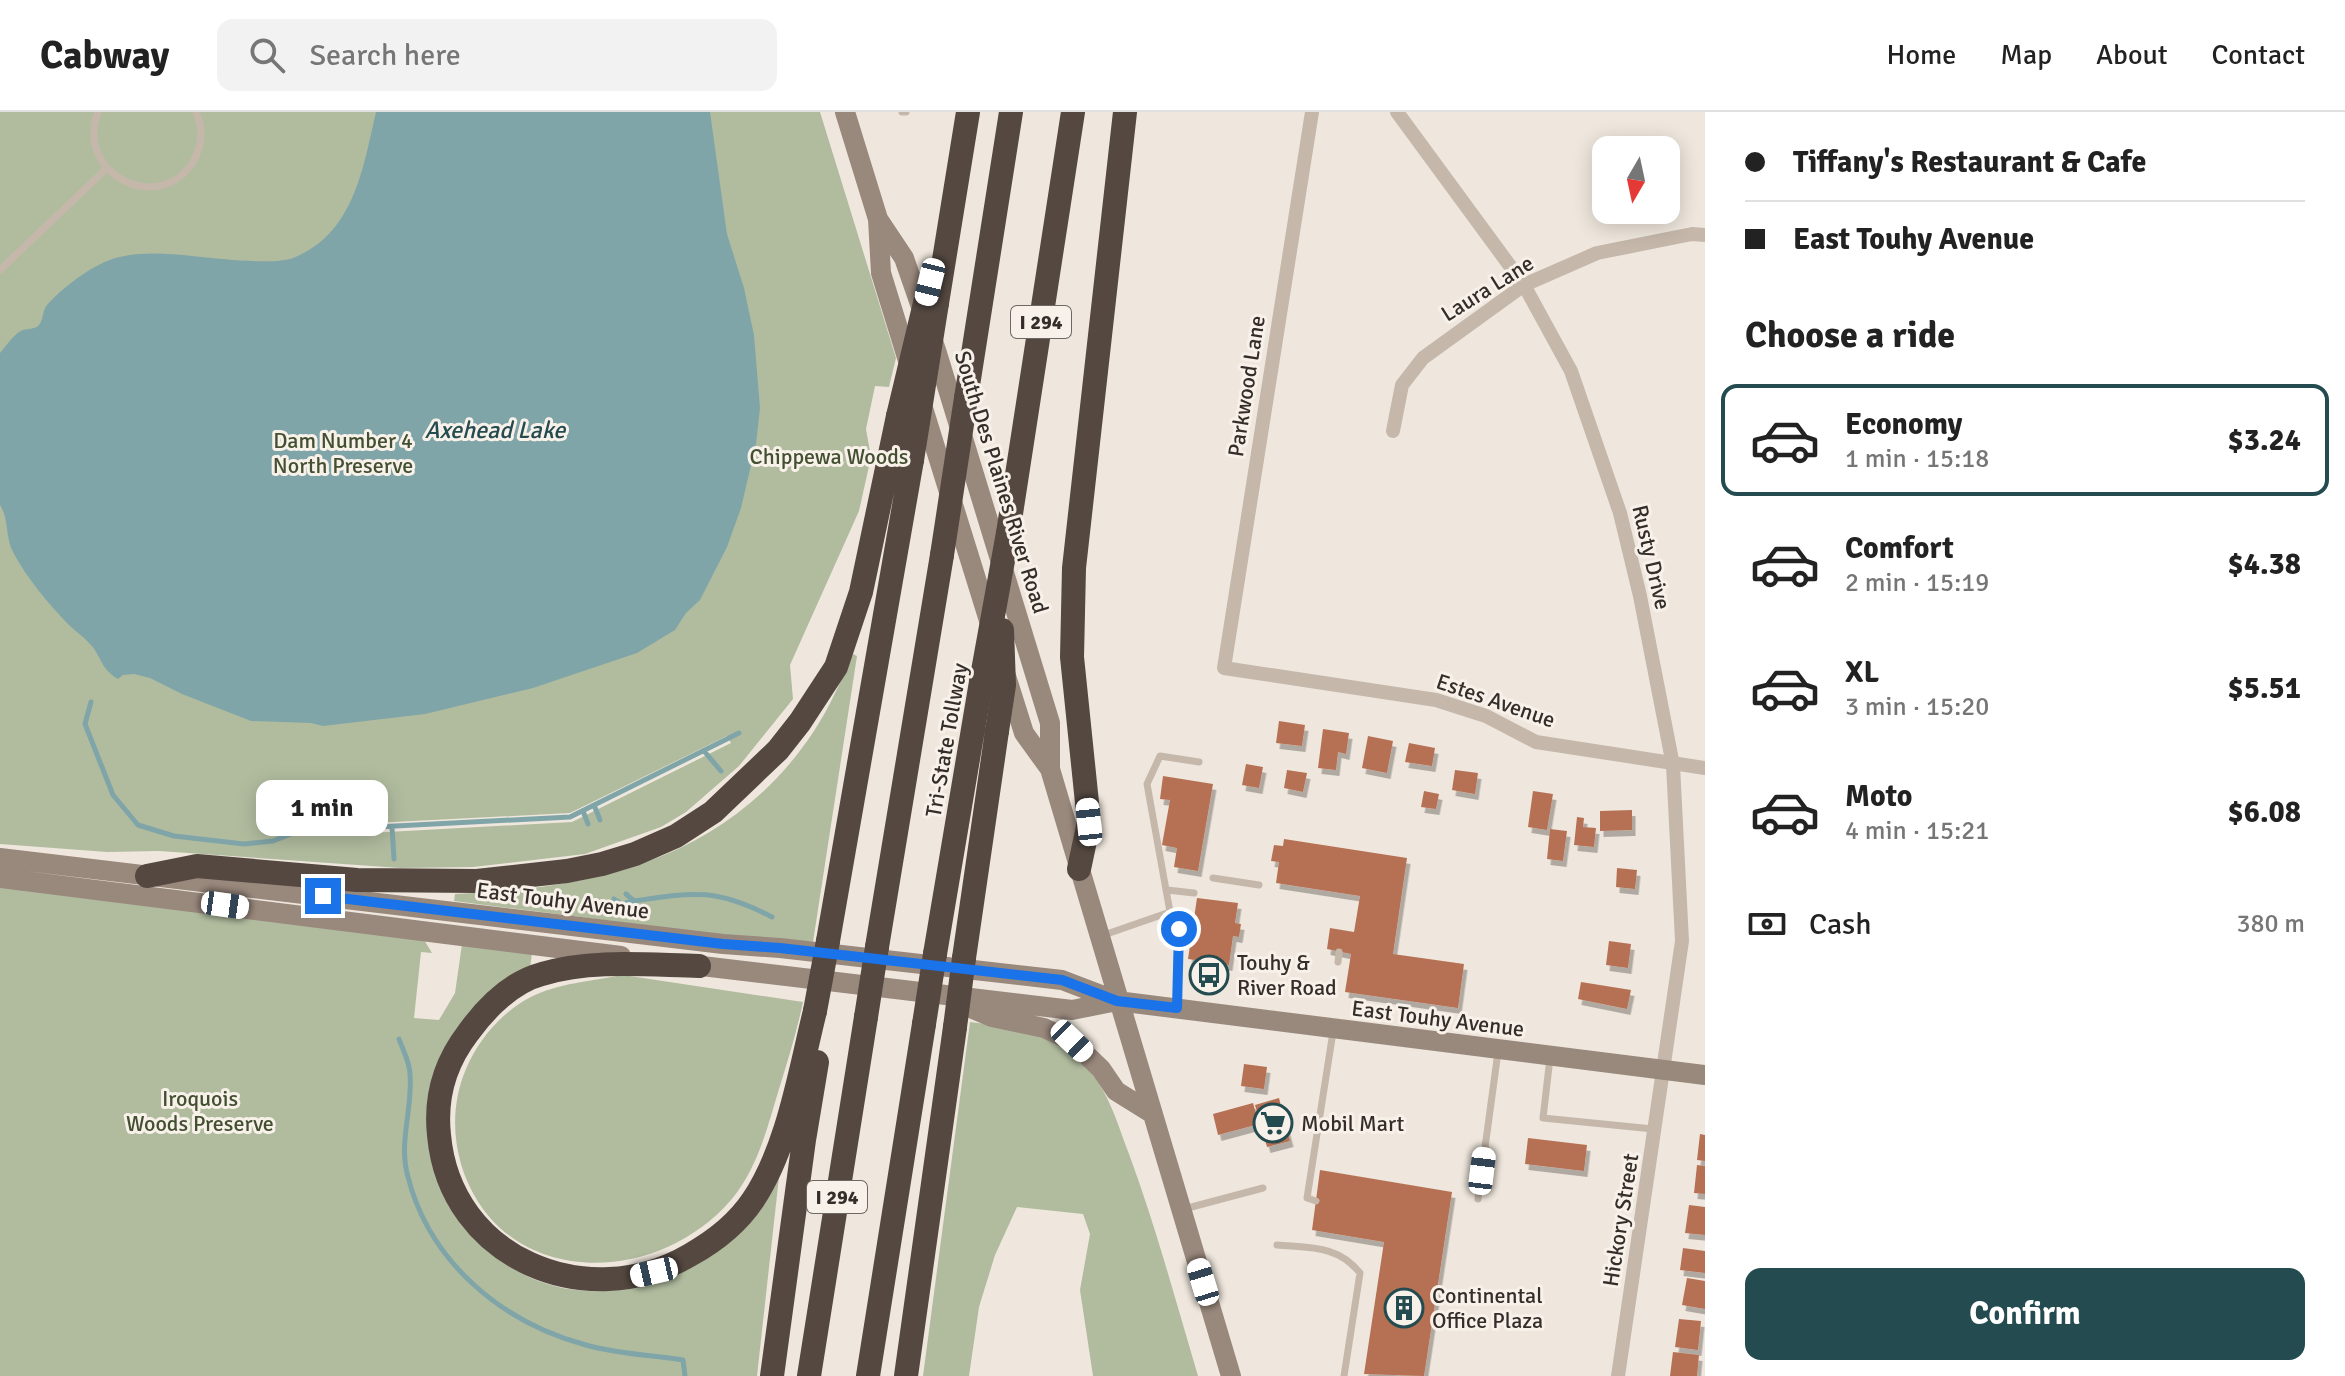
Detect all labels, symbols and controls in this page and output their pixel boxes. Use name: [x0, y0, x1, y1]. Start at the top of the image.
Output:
search box: [217, 19, 777, 91]
text: Cabway: [40, 32, 169, 79]
icon: search: [245, 33, 289, 77]
text: Search here: [309, 37, 461, 74]
text: Home: [1887, 38, 1956, 72]
text: Map: [2000, 38, 2052, 72]
text: About: [2096, 38, 2168, 72]
text: Contact: [2212, 38, 2305, 72]
north arrow: [1592, 136, 1680, 224]
map controls: [1592, 136, 1680, 224]
text: Tiffany's Restaurant & Cafe: [1793, 144, 2146, 181]
text: East Touhy Avenue: [1793, 221, 2034, 258]
street label: Laura Lane: [1436, 249, 1538, 327]
car: [913, 256, 947, 308]
road number: I 294: [1011, 306, 1071, 338]
street label: Parkwood Lane: [1222, 313, 1271, 459]
text: Choose a ride: [1745, 313, 1955, 358]
street label: South Des Plaines River Road: [949, 348, 1054, 617]
icon: car: [1749, 404, 1821, 476]
text: Economy: [1845, 406, 1962, 443]
water label: Axehead Lake: [425, 415, 566, 445]
text: $3.24: [2228, 422, 2301, 459]
park label: Dam Number 4 North Preserve: [273, 427, 413, 479]
park label: Chippewa Woods: [750, 443, 908, 470]
text: 1 min · 15:18: [1845, 443, 1989, 475]
street label: Rusty Drive: [1626, 502, 1677, 612]
icon: car: [1749, 528, 1821, 600]
text: Comfort: [1845, 530, 1954, 567]
text: $4.38: [2228, 546, 2301, 583]
text: 2 min · 15:19: [1845, 567, 1989, 599]
icon: car: [1749, 652, 1821, 724]
text: XL: [1845, 654, 1879, 691]
street label: Tri-State Tollway: [920, 660, 973, 819]
street label: Estes Avenue: [1433, 668, 1559, 733]
text: $5.51: [2228, 670, 2301, 707]
text: 3 min · 15:20: [1845, 691, 1989, 723]
icon: car: [1749, 776, 1821, 848]
text: Moto: [1845, 778, 1912, 815]
callout: 1 min: [257, 780, 389, 836]
text: 1 min: [291, 792, 353, 824]
text: $6.08: [2228, 794, 2301, 831]
car: [1075, 797, 1103, 847]
text: 4 min · 15:21: [1845, 815, 1989, 847]
street label: East Touhy Avenue: [475, 877, 651, 924]
route end: [305, 878, 341, 914]
car: [200, 890, 250, 920]
icon: cash: [1745, 902, 1789, 946]
text: Cash: [1809, 906, 1872, 943]
text: 380 m: [2236, 908, 2305, 940]
route start: [1161, 911, 1197, 947]
place label: Touhy & River Road: [1237, 949, 1337, 1001]
bus stop icon: Touhy & River Road: [1188, 954, 1230, 996]
street label: East Touhy Avenue: [1350, 995, 1526, 1042]
car: [1046, 1016, 1098, 1066]
park label: Iroquois Woods Preserve: [126, 1085, 274, 1137]
supermarket icon: Mobil Mart: [1252, 1102, 1294, 1144]
place label: Mobil Mart: [1301, 1110, 1405, 1137]
car: [1467, 1146, 1497, 1196]
street label: Hickory Street: [1597, 1151, 1644, 1289]
road number: I 294: [807, 1181, 867, 1213]
car: [628, 1255, 680, 1289]
car: [1185, 1256, 1221, 1308]
button: Confirm: [1745, 1268, 2305, 1360]
place label: Continental Office Plaza: [1432, 1282, 1543, 1334]
building icon: Continental Office Plaza: [1383, 1287, 1425, 1329]

